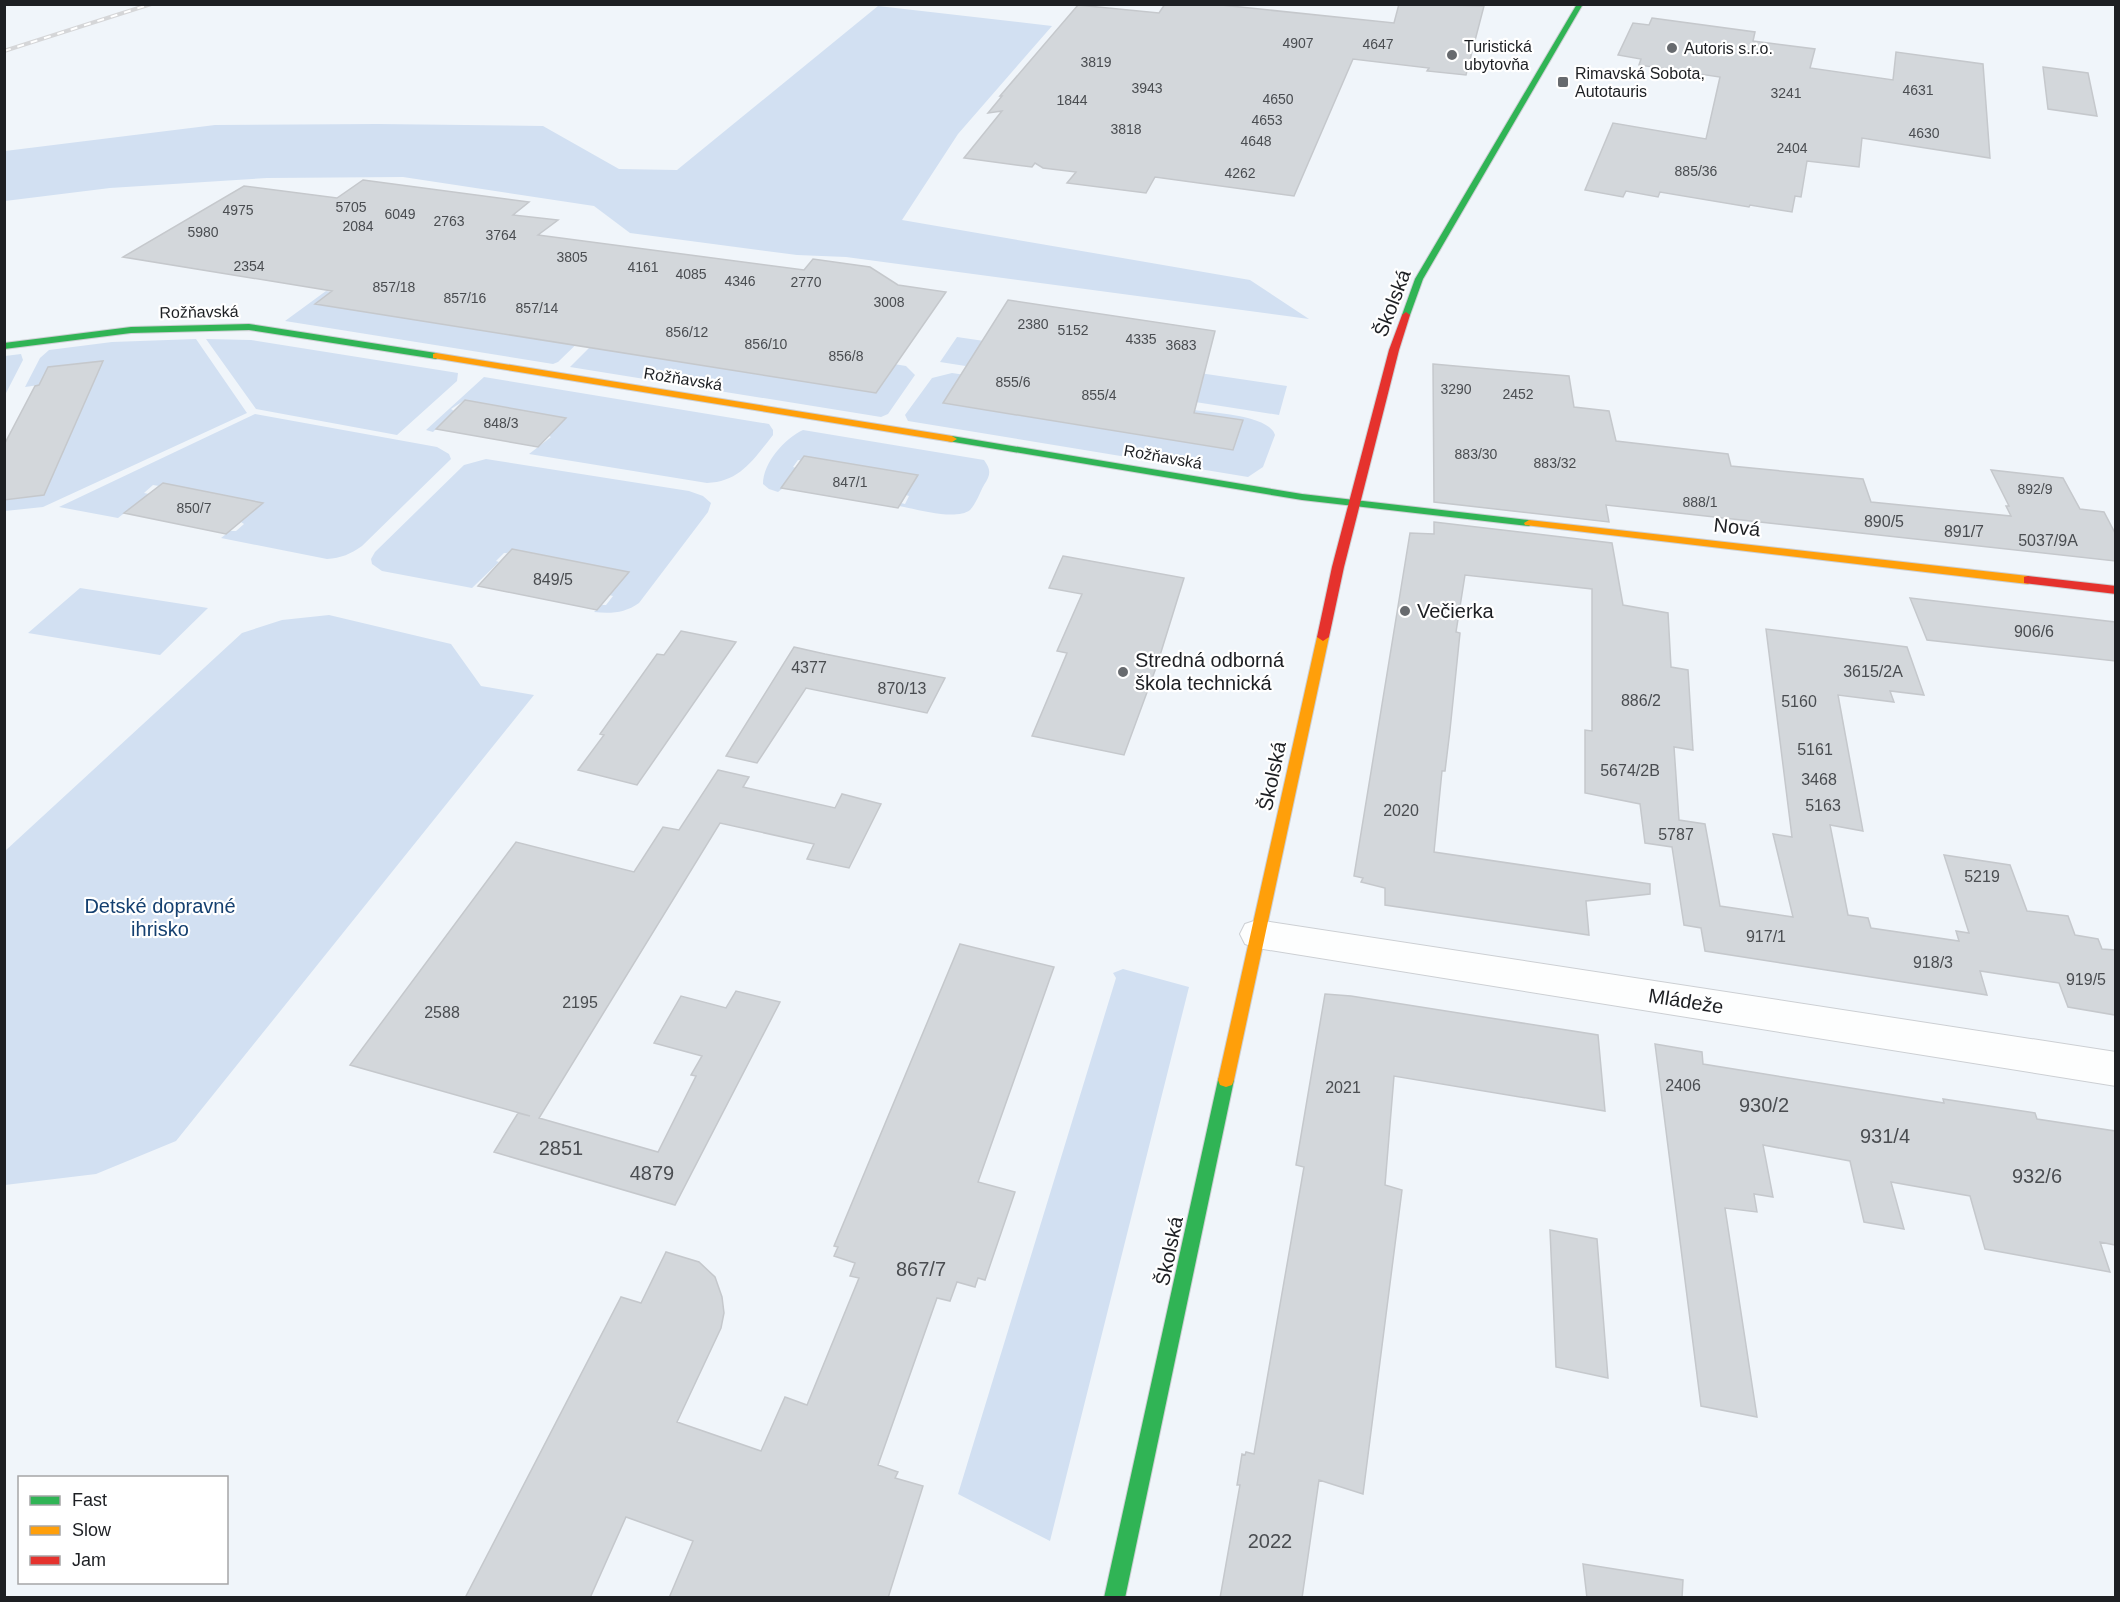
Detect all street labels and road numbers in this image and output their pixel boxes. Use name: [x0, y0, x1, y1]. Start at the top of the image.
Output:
street label: Školská: [1369, 266, 1415, 340]
street label: Rožňavská: [159, 303, 239, 321]
street label: Rožňavská: [643, 364, 724, 394]
street label: Rožňavská: [1123, 442, 1204, 472]
street label: Nová: [1713, 514, 1762, 540]
street label: Školská: [1254, 739, 1290, 813]
street label: Mládeže: [1647, 984, 1725, 1018]
street label: Školská: [1151, 1214, 1187, 1288]

